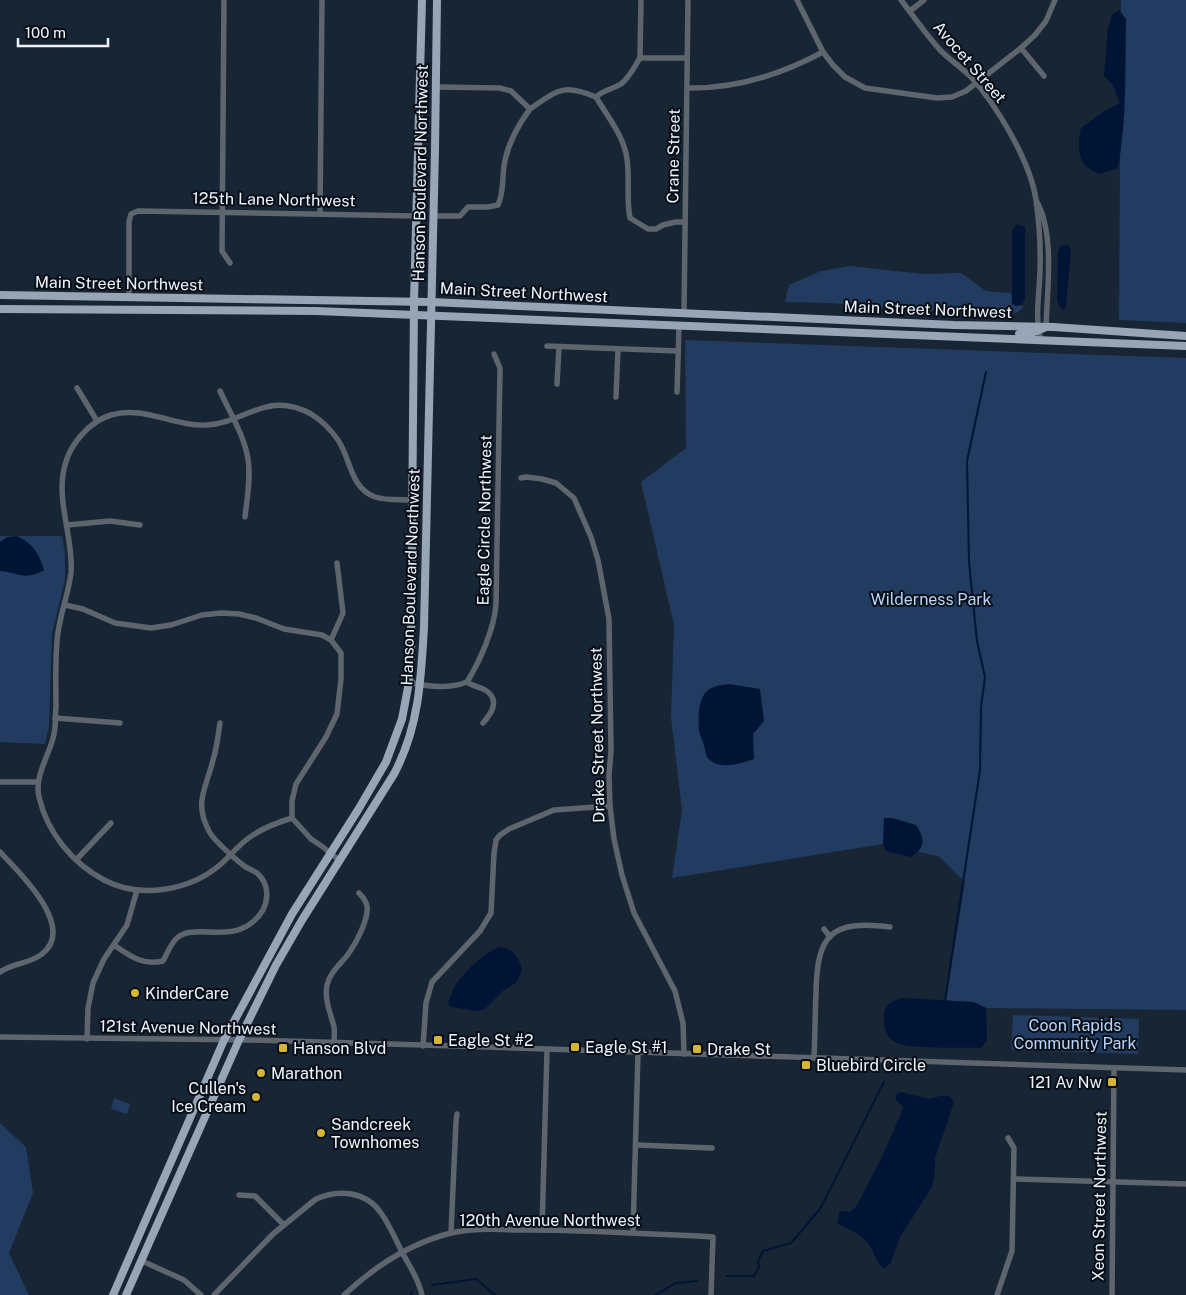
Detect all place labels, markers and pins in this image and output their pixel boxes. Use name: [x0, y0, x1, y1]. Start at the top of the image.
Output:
place label: KinderCare: [145, 984, 229, 1003]
marker: KinderCare: [129, 987, 141, 999]
place label: Eagle St #2: [448, 1031, 534, 1050]
marker: Eagle St #2: [432, 1034, 444, 1046]
place label: Eagle St #1: [585, 1038, 668, 1057]
place label: Hanson Blvd: [293, 1039, 386, 1058]
place label: Drake St: [707, 1040, 771, 1059]
marker: Eagle St #1: [569, 1041, 581, 1053]
marker: Hanson Blvd: [277, 1042, 289, 1054]
marker: Drake St: [691, 1043, 703, 1055]
place label: Bluebird Circle: [816, 1056, 926, 1075]
marker: Bluebird Circle: [800, 1059, 812, 1071]
place label: Marathon: [271, 1064, 342, 1083]
marker: Marathon: [255, 1067, 267, 1079]
place label: 121 Av Nw: [1029, 1073, 1103, 1092]
marker: 121 Av Nw: [1106, 1076, 1118, 1088]
place label: Cullen's Ice Cream: [171, 1079, 246, 1116]
marker: Cullen's Ice Cream: [250, 1091, 262, 1103]
place label: Sandcreek Townhomes: [331, 1115, 419, 1152]
marker: Sandcreek Townhomes: [315, 1127, 327, 1139]

